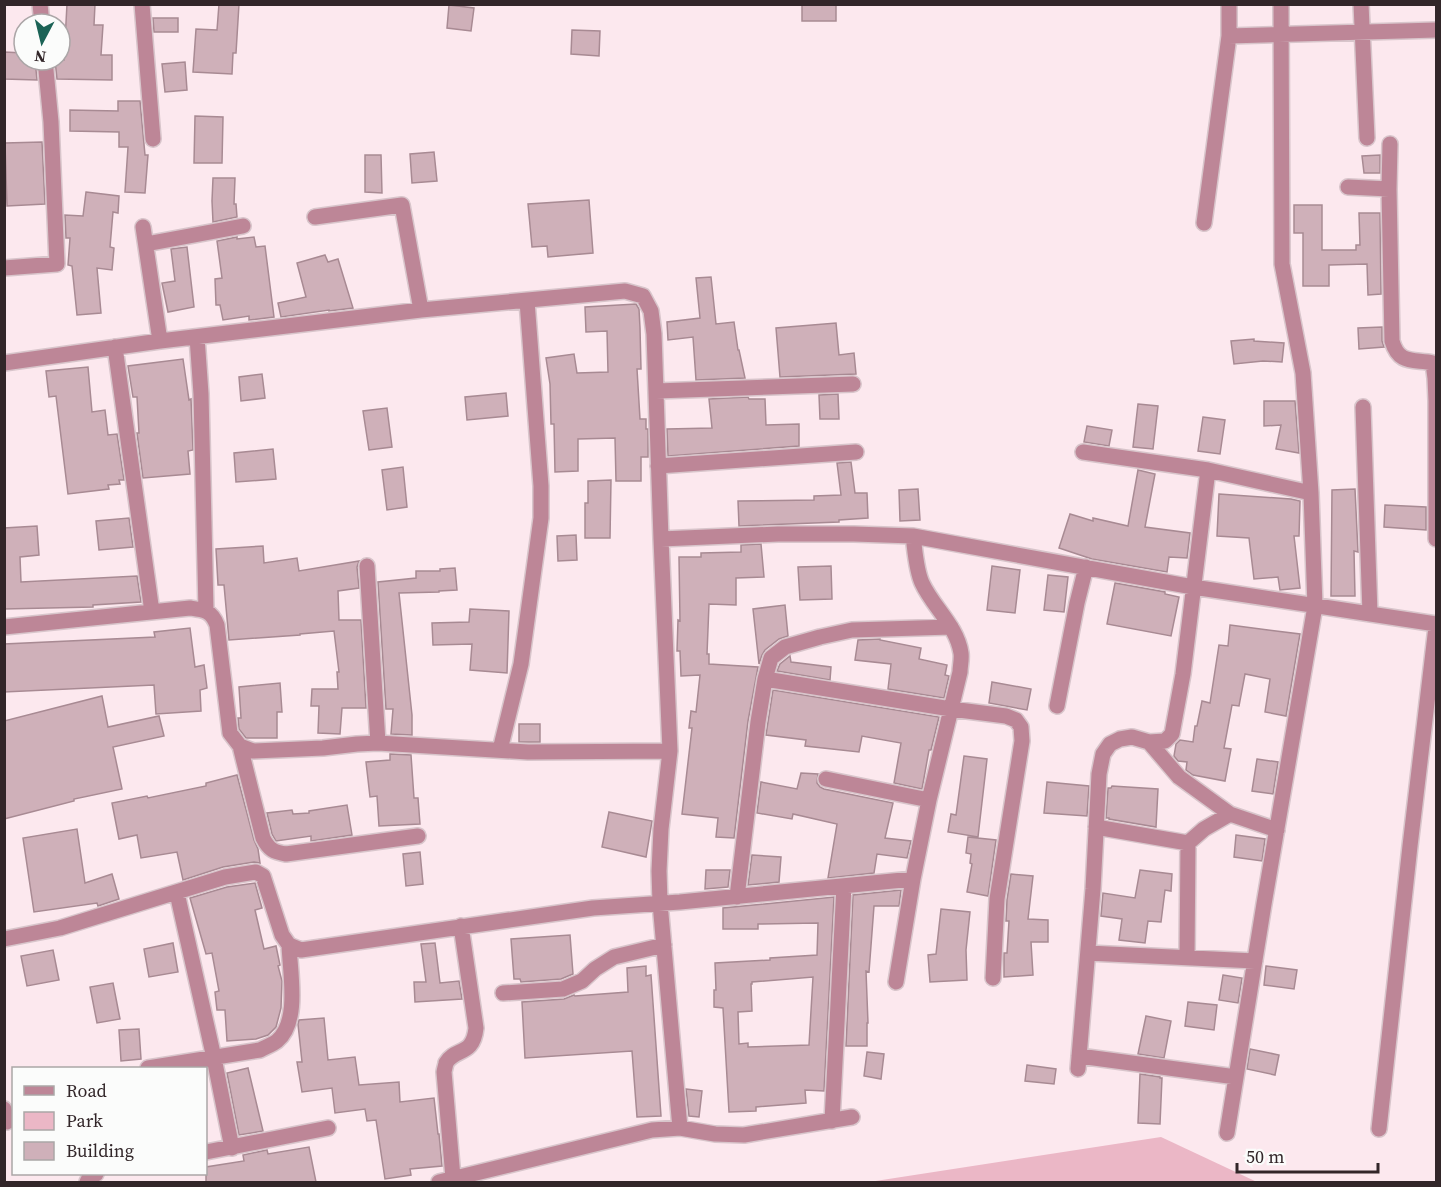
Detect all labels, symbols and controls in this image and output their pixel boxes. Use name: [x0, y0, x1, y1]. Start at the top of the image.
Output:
north arrow: [12, 12, 72, 72]
text: N: [33, 45, 47, 69]
legend: [12, 1067, 207, 1175]
text: Road: [66, 1078, 107, 1103]
text: Park: [66, 1108, 103, 1133]
scale bar: [1237, 1136, 1378, 1174]
text: Building: [66, 1138, 134, 1163]
text: 50 m: [1246, 1144, 1284, 1169]

